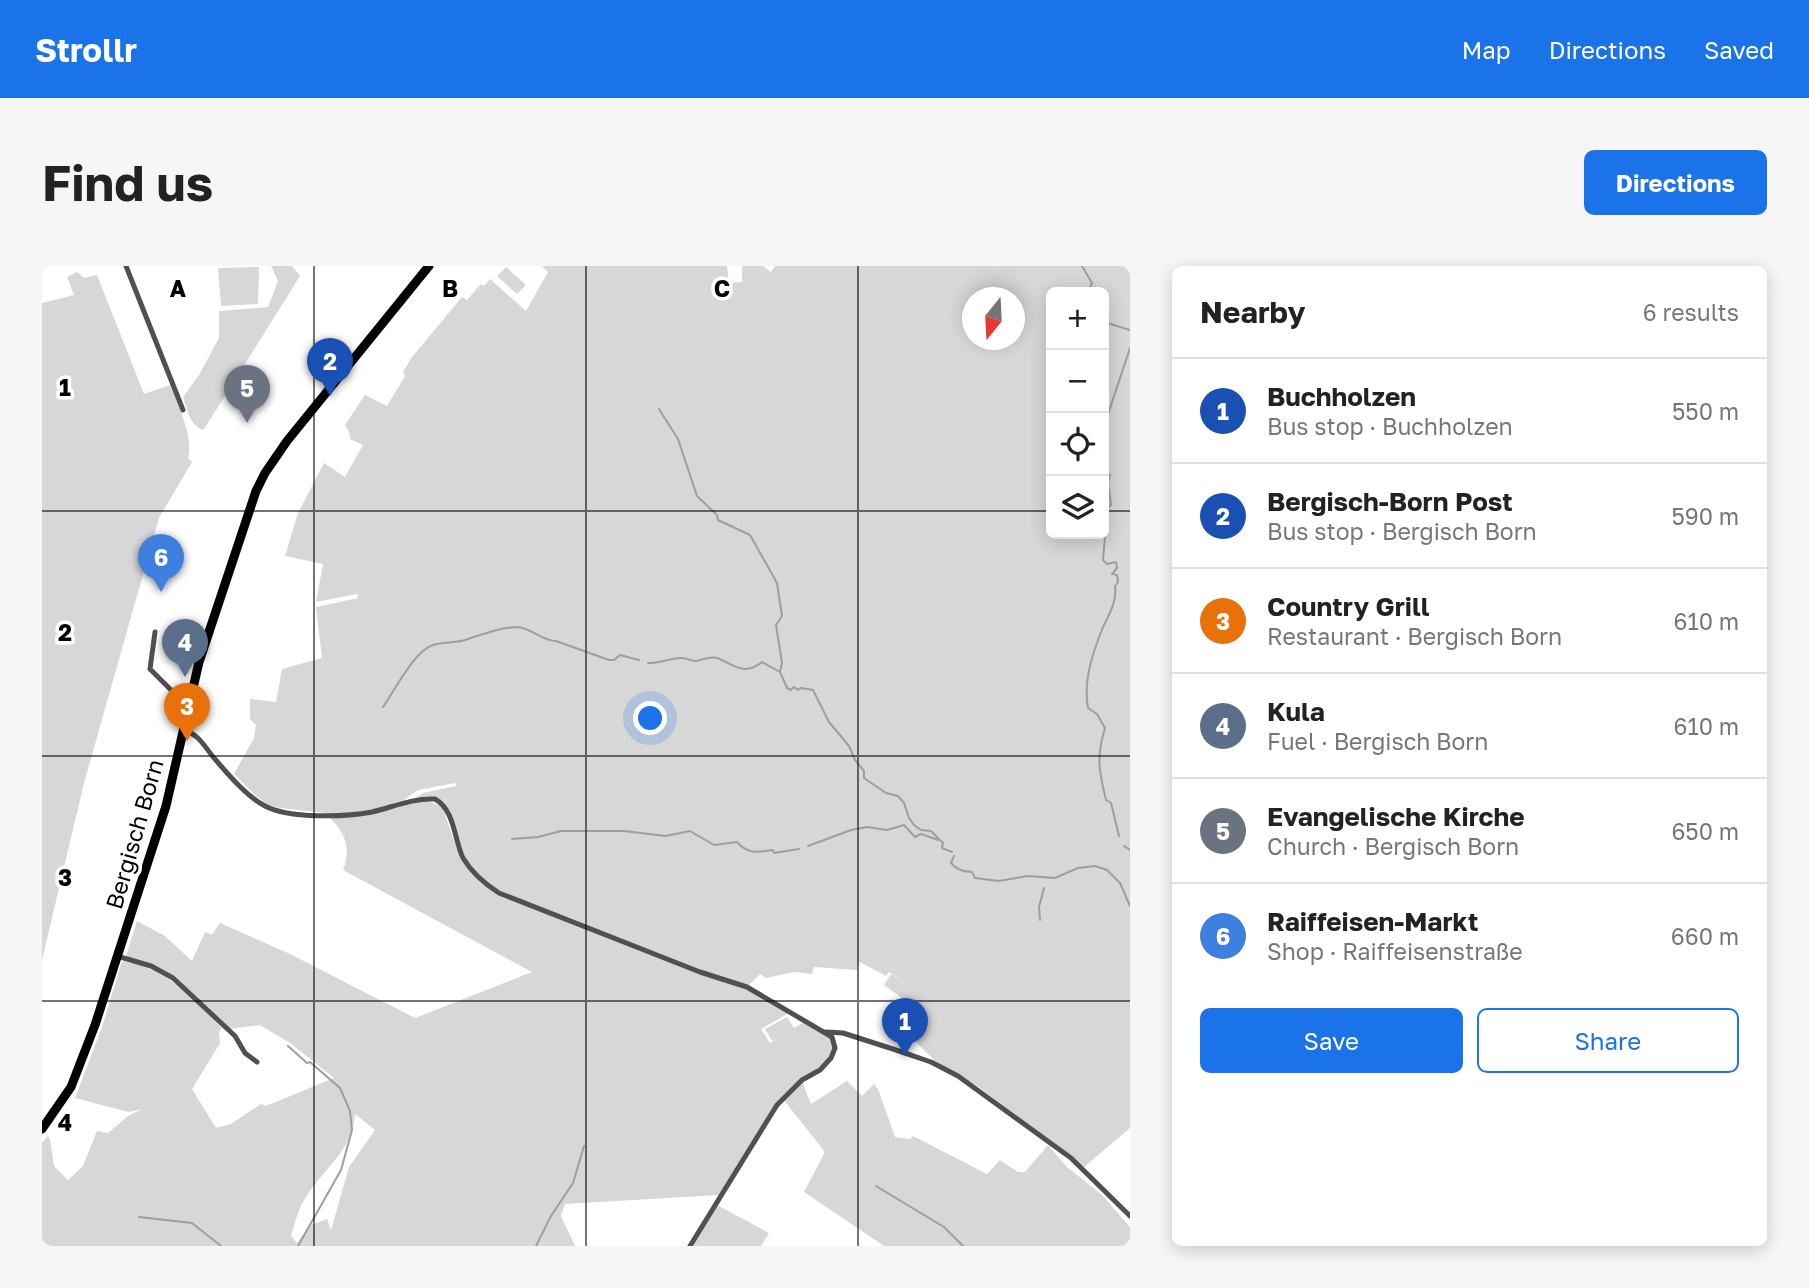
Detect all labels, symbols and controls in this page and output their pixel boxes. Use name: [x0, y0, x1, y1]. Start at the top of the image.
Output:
text: Strollr: [35, 30, 137, 69]
text: Map: [1462, 35, 1511, 64]
text: Directions: [1549, 35, 1666, 64]
text: Saved: [1704, 35, 1774, 64]
button: Directions: [1584, 150, 1767, 215]
text: Find us: [42, 153, 213, 212]
text: A: [170, 274, 187, 302]
text: B: [442, 274, 458, 302]
text: C: [714, 274, 730, 302]
north arrow: [962, 287, 1025, 350]
map controls: [1046, 287, 1109, 539]
button: +: [1046, 287, 1109, 350]
text: Nearby: [1200, 294, 1305, 330]
text: 6 results: [1643, 298, 1739, 326]
pin: 2: [307, 338, 353, 396]
button: −: [1046, 350, 1109, 413]
pin: 5: [224, 365, 270, 423]
text: 1: [59, 373, 71, 401]
text: Buchholzen: [1267, 381, 1416, 412]
text: 1: [1217, 397, 1229, 425]
text: 550 m: [1672, 397, 1739, 425]
text: Bus stop · Buchholzen: [1267, 412, 1513, 440]
button: locate: [1046, 413, 1109, 476]
button: layers: [1046, 476, 1109, 539]
text: Bergisch-Born Post: [1267, 486, 1513, 517]
text: 2: [1216, 502, 1230, 530]
text: 590 m: [1671, 502, 1739, 530]
text: Bus stop · Bergisch Born: [1267, 517, 1537, 545]
pin: 6: [138, 534, 184, 592]
text: Country Grill: [1267, 591, 1429, 622]
text: 3: [1216, 607, 1230, 635]
text: 610 m: [1674, 607, 1739, 635]
text: 2: [58, 618, 72, 646]
pin: 4: [162, 619, 208, 677]
text: Restaurant · Bergisch Born: [1267, 622, 1562, 650]
pin: 3: [164, 683, 210, 741]
text: Kula: [1267, 696, 1325, 727]
your location: [633, 701, 667, 735]
text: 4: [1216, 712, 1230, 740]
text: 610 m: [1674, 712, 1739, 740]
text: Fuel · Bergisch Born: [1267, 727, 1488, 755]
street label: Bergisch Born: [99, 756, 169, 912]
text: Evangelische Kirche: [1267, 801, 1524, 832]
text: 5: [1216, 817, 1230, 845]
text: 650 m: [1671, 817, 1739, 845]
text: Church · Bergisch Born: [1267, 832, 1519, 860]
text: 3: [58, 863, 72, 891]
text: Raiffeisen-Markt: [1267, 906, 1478, 937]
text: 6: [1216, 922, 1230, 950]
text: 660 m: [1671, 922, 1739, 950]
text: Shop · Raiffeisenstraße: [1267, 937, 1523, 965]
pin: 1: [882, 998, 928, 1056]
button: Save: [1200, 1008, 1463, 1073]
button: Share: [1477, 1008, 1739, 1073]
text: 4: [58, 1108, 72, 1136]

